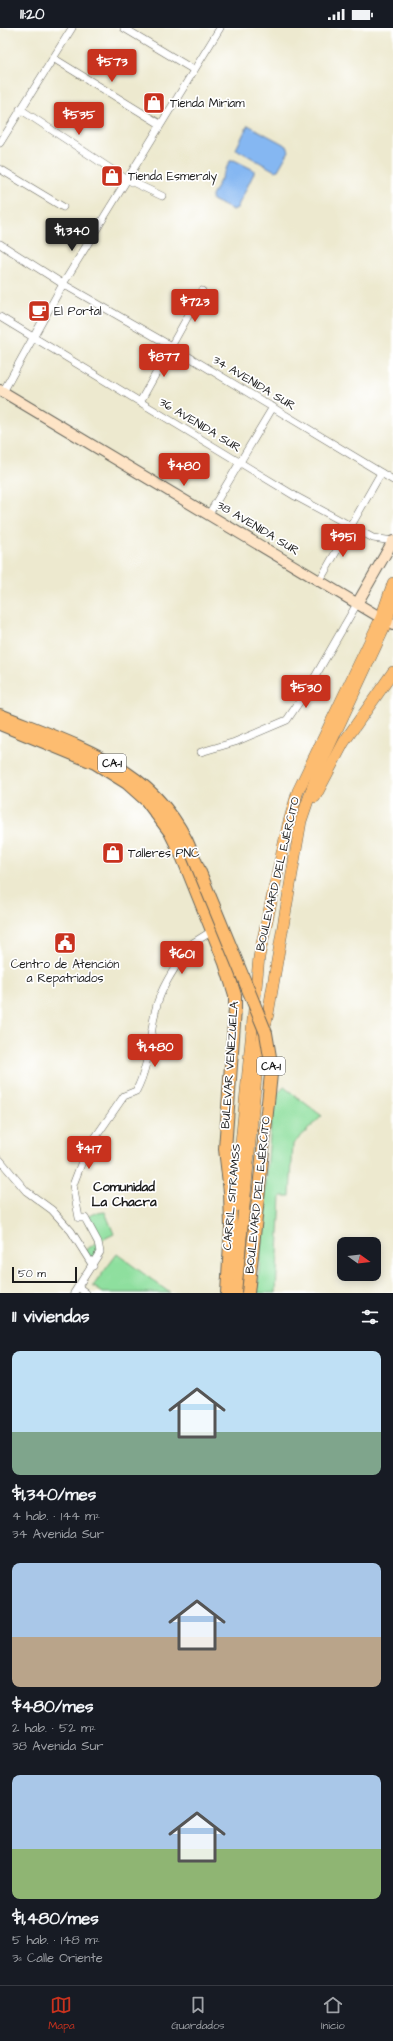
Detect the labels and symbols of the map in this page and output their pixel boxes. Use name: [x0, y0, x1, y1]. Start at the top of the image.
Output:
pin: $573: [88, 49, 136, 83]
shop icon: Tienda Miriam: [141, 90, 167, 116]
place label: Tienda Miriam: [170, 95, 245, 112]
pin: $535: [55, 102, 103, 136]
shop icon: Tienda Esmeraly: [99, 163, 125, 189]
place label: Tienda Esmeraly: [128, 168, 217, 186]
pin: $1,340: [39, 218, 105, 252]
pin: $723: [171, 289, 219, 323]
cafe icon: El Portal: [26, 298, 52, 324]
place label: El Portal: [54, 303, 102, 320]
pin: $877: [140, 344, 188, 378]
street label: 34 AVENIDA SUR: [209, 352, 299, 414]
street label: 36 AVENIDA SUR: [156, 394, 244, 456]
pin: $480: [160, 453, 208, 487]
street label: 38 AVENIDA SUR: [213, 497, 303, 559]
pin: $951: [319, 524, 367, 558]
pin: $530: [282, 675, 330, 709]
road number: CA-1: [98, 754, 126, 772]
street label: BOULEVARD DEL EJÉRCITO: [252, 795, 304, 953]
shop icon: Talleres PNC: [100, 840, 126, 866]
place label: Talleres PNC: [128, 845, 200, 862]
public building icon: Centro de Atención a Repatriados: [52, 930, 78, 956]
pin: $601: [158, 941, 206, 975]
place label: Centro de Atención a Repatriados: [11, 956, 119, 987]
street label: BULEVAR VENEZUELA: [217, 1000, 243, 1129]
pin: $1,480: [122, 1034, 188, 1068]
road number: CA-1: [257, 1057, 285, 1075]
street label: BOULEVARD DEL EJÉRCITO: [241, 1116, 275, 1274]
pin: $417: [65, 1136, 113, 1170]
street label: CARRIL SITRAMSS: [219, 1143, 245, 1251]
district label: Comunidad La Chacra: [91, 1178, 157, 1211]
north arrow: [337, 1237, 381, 1281]
scale bar: [12, 1265, 77, 1284]

